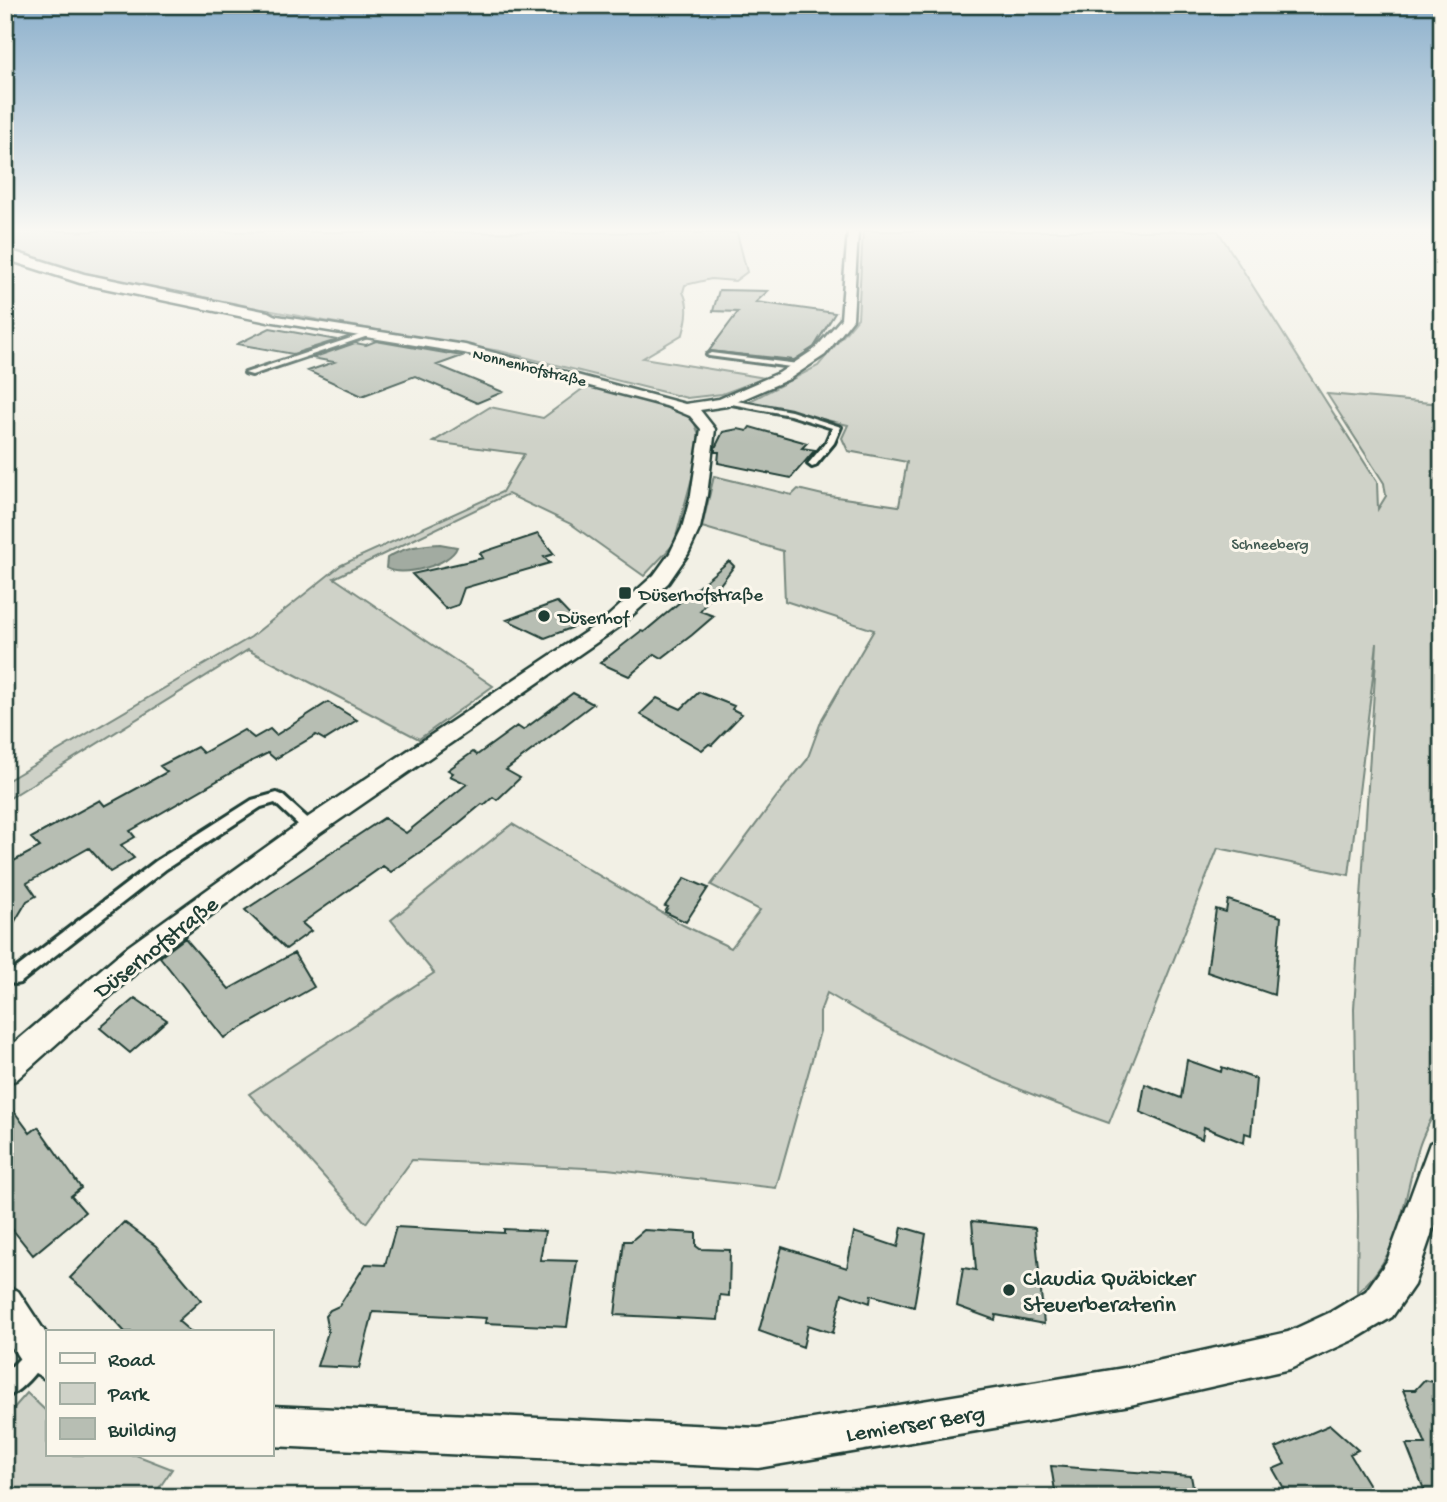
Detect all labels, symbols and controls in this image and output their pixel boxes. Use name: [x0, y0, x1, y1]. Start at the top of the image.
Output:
street label: Nonnenhofstraße: [470, 346, 589, 393]
park label: Schneeberg: [1231, 537, 1309, 556]
marker: Düserhofstraße: [617, 585, 633, 601]
place label: Düserhofstraße: [637, 585, 763, 608]
marker: Düserhof: [536, 608, 552, 624]
place label: Düserhof: [556, 608, 631, 631]
street label: Düserhofstraße: [88, 891, 226, 1007]
place label: Claudia Quäbicker Steuerberaterin: [1023, 1267, 1197, 1320]
marker: Claudia Quäbicker Steuerberaterin: [1001, 1282, 1017, 1298]
legend: [46, 1330, 273, 1456]
text: Road: [108, 1350, 156, 1375]
text: Park: [107, 1384, 151, 1409]
street label: Lemierser Berg: [844, 1401, 987, 1450]
text: Building: [107, 1420, 177, 1445]

